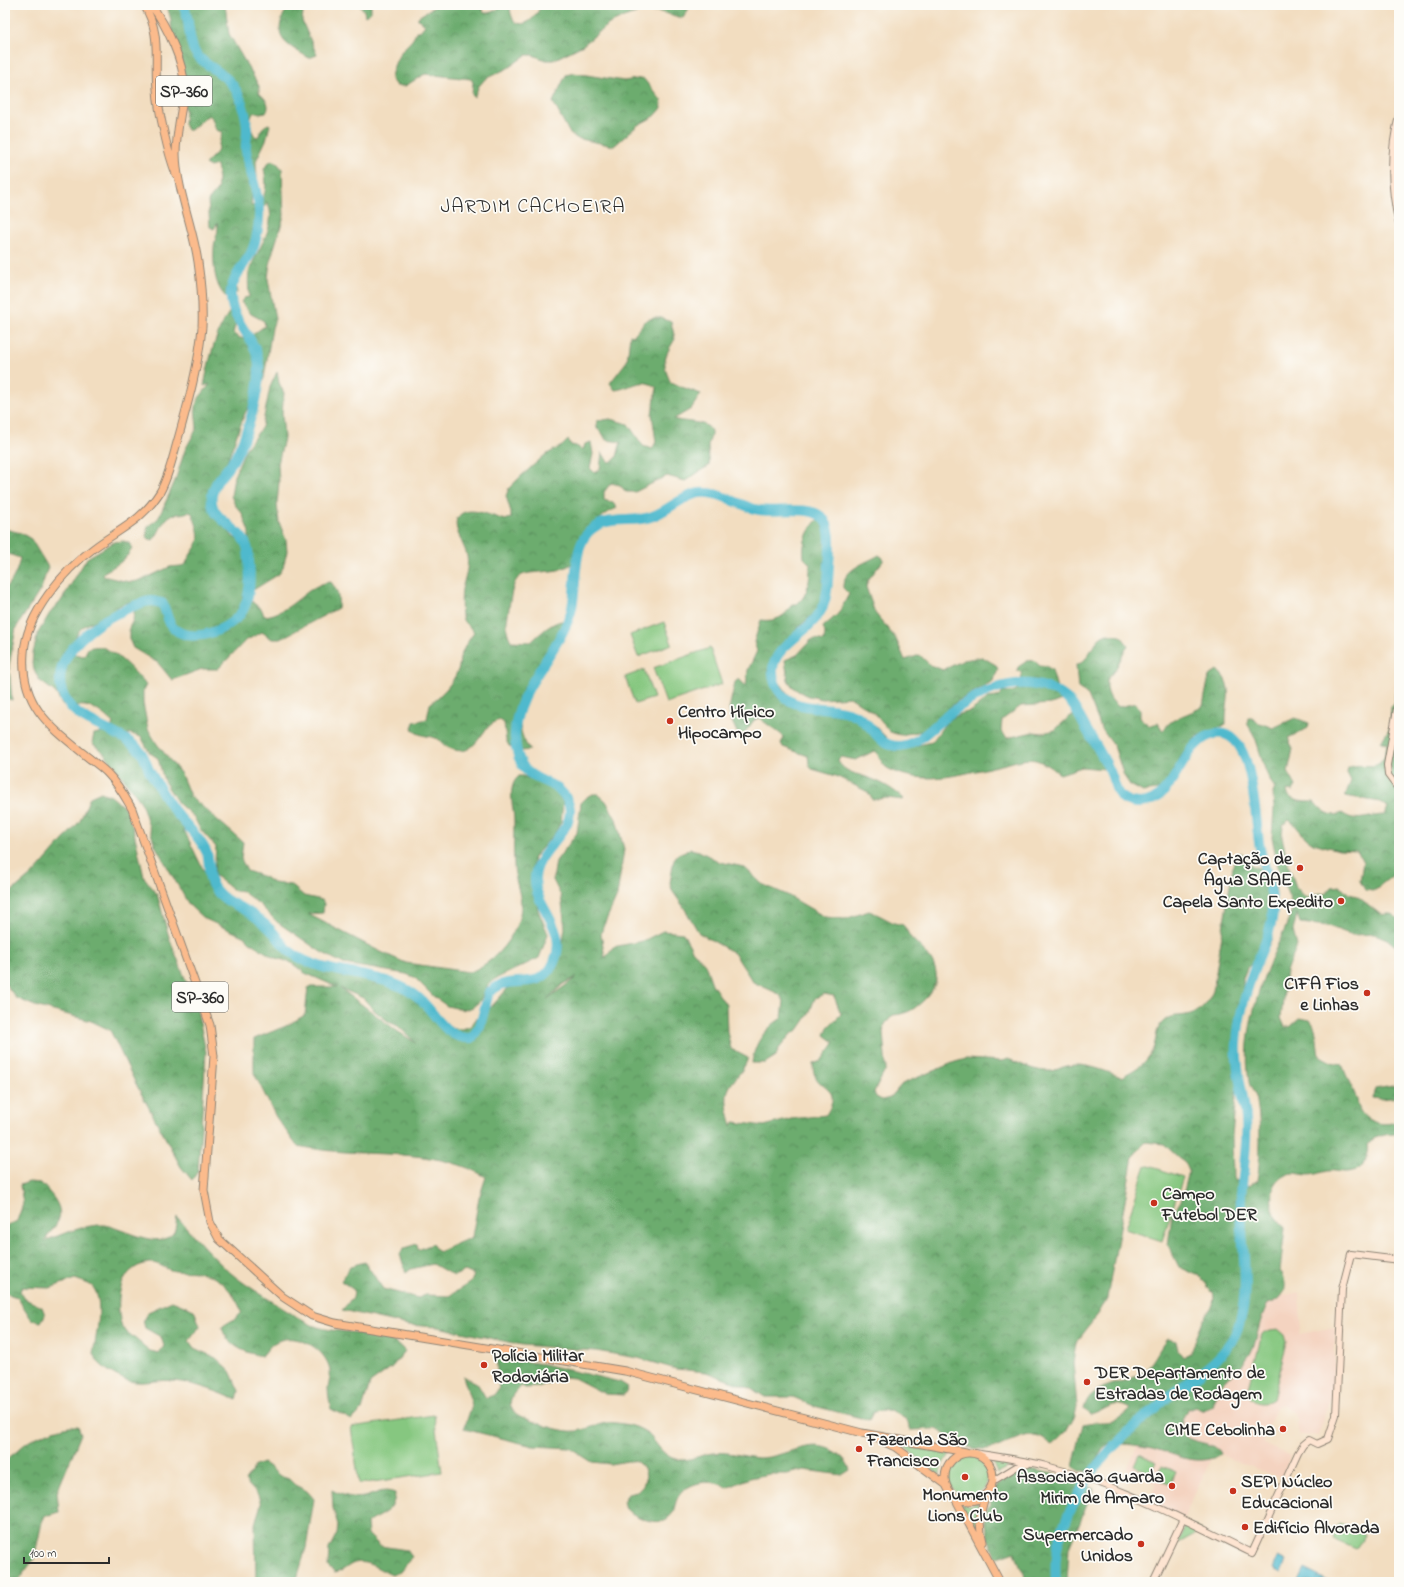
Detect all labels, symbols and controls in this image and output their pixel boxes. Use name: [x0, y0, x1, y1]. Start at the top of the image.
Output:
road number: SP-360: [156, 76, 212, 106]
district label: JARDIM CACHOEIRA: [441, 193, 625, 222]
place label: Centro Hípico Hipocampo: [678, 700, 774, 747]
marker: Centro Hípico Hipocampo: [665, 716, 675, 726]
place label: Captação de Água SAAE: [1198, 847, 1293, 895]
marker: Captação de Água SAAE: [1295, 863, 1305, 873]
place label: Capela Santo Expedito: [1163, 890, 1333, 916]
marker: Capela Santo Expedito: [1336, 896, 1346, 906]
place label: CIFA Fios e Linhas: [1284, 972, 1359, 1019]
road number: SP-360: [172, 982, 228, 1012]
marker: CIFA Fios e Linhas: [1362, 988, 1372, 998]
place label: Campo Futebol DER: [1161, 1182, 1258, 1229]
marker: Campo Futebol DER: [1149, 1198, 1159, 1208]
place label: Polícia Militar Rodoviária: [492, 1344, 584, 1391]
marker: Polícia Militar Rodoviária: [479, 1360, 489, 1370]
place label: DER Departamento de Estradas de Rodagem: [1094, 1361, 1266, 1409]
marker: DER Departamento de Estradas de Rodagem: [1082, 1377, 1092, 1387]
place label: CIME Cebolinha: [1165, 1418, 1275, 1444]
marker: CIME Cebolinha: [1278, 1424, 1288, 1434]
place label: Fazenda São Francisco: [866, 1428, 967, 1475]
marker: Fazenda São Francisco: [854, 1444, 864, 1454]
place label: Associação Guarda Mirim de Amparo: [1017, 1465, 1164, 1512]
place label: SEPI Núcleo Educacional: [1241, 1470, 1332, 1517]
marker: Monumento Lions Club: [960, 1472, 970, 1482]
marker: Associação Guarda Mirim de Amparo: [1167, 1481, 1177, 1491]
place label: Monumento Lions Club: [922, 1483, 1008, 1530]
marker: SEPI Núcleo Educacional: [1228, 1486, 1238, 1496]
place label: Edifício Alvorada: [1253, 1516, 1380, 1542]
marker: Edifício Alvorada: [1240, 1522, 1250, 1532]
place label: Supermercado Unidos: [1023, 1523, 1133, 1570]
scale bar: [24, 1539, 109, 1565]
marker: Supermercado Unidos: [1136, 1539, 1146, 1549]
text: 100 m: [30, 1545, 57, 1563]

